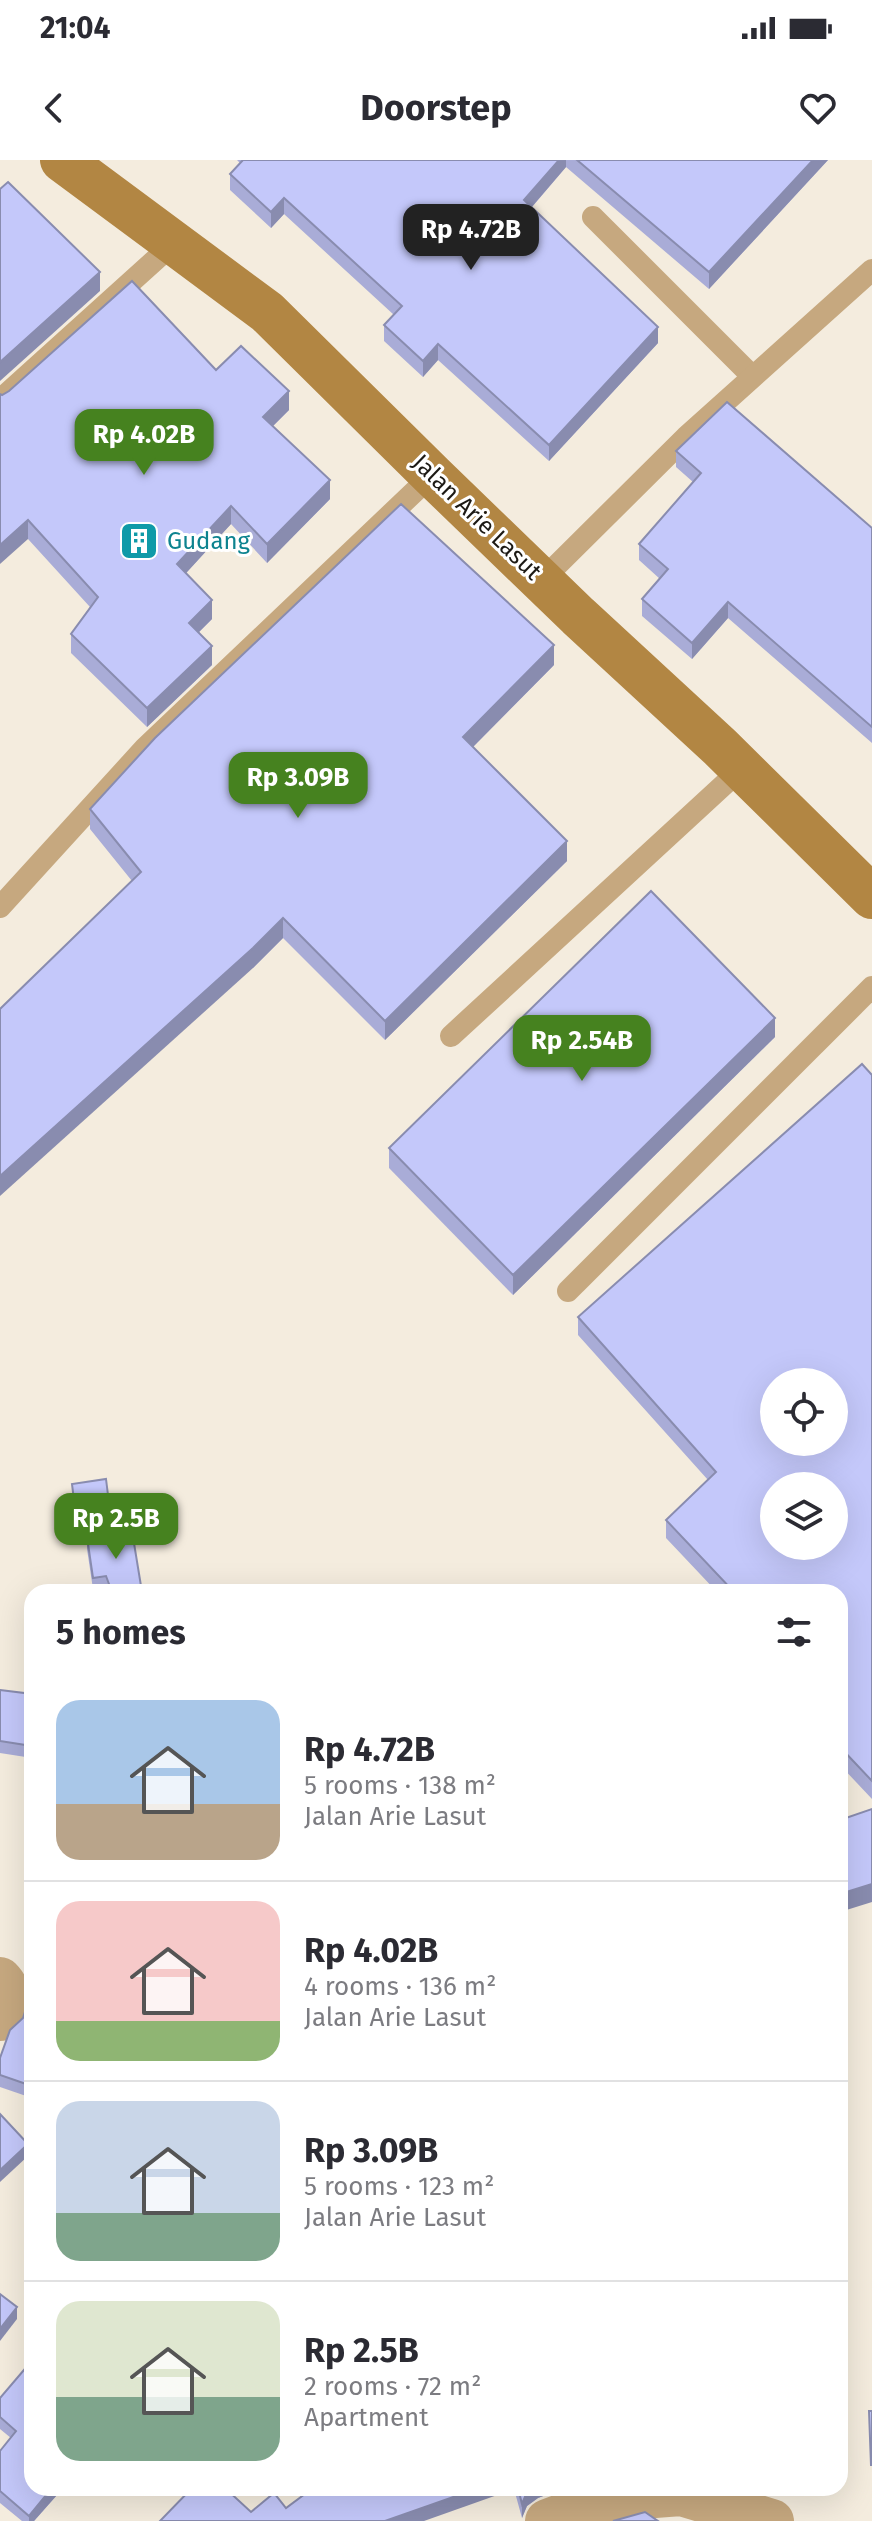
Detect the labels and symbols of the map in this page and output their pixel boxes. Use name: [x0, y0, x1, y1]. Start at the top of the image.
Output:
pin: Rp 4.72B: [388, 204, 554, 272]
pin: Rp 4.02B: [61, 409, 227, 477]
street label: Jalan Arie Lasut: [407, 449, 547, 586]
building icon: Gudang: [118, 520, 160, 562]
place label: Gudang: [167, 527, 251, 555]
pin: Rp 3.09B: [215, 752, 381, 820]
pin: Rp 2.54B: [499, 1015, 665, 1083]
pin: Rp 2.5B: [42, 1493, 190, 1561]

